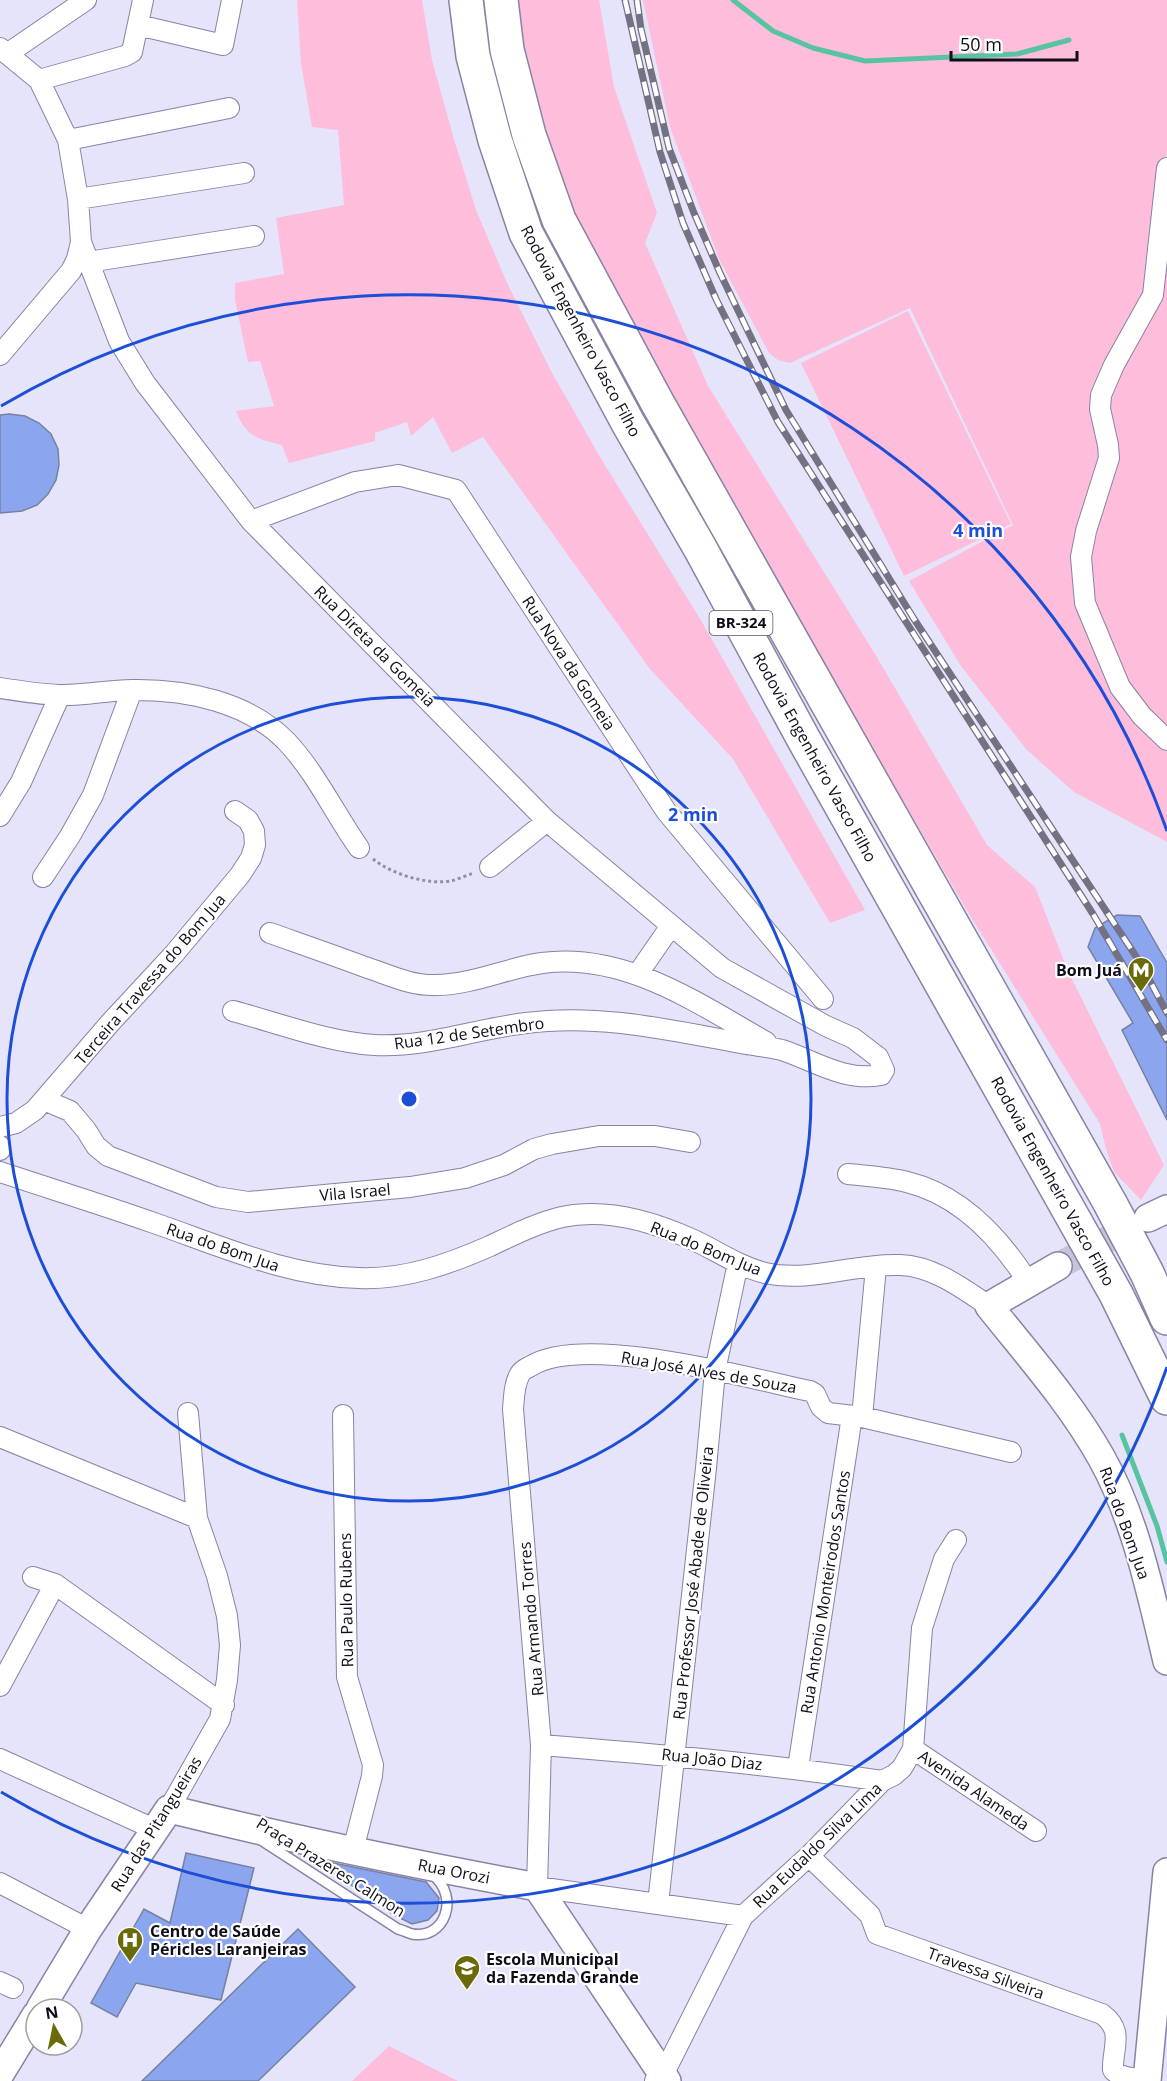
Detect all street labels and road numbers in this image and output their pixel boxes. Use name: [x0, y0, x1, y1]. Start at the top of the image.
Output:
street label: Rodovia Engenheiro Vasco Filho: [516, 221, 646, 441]
street label: Rua Direta da Gomeia: [309, 580, 441, 712]
street label: Rua Nova da Gomeia: [517, 591, 621, 735]
road number: BR-324: [710, 611, 772, 635]
street label: Rodovia Engenheiro Vasco Filho: [748, 648, 882, 866]
street label: Terceira Travessa do Bom Jua: [70, 889, 230, 1069]
street label: Rua 12 de Setembro: [393, 1012, 545, 1054]
street label: Rodovia Engenheiro Vasco Filho: [986, 1072, 1120, 1290]
street label: Vila Israel: [319, 1178, 391, 1206]
street label: Rua do Bom Jua: [647, 1216, 765, 1280]
street label: Rua do Bom Jua: [164, 1217, 282, 1277]
street label: Rua José Alves de Souza: [620, 1346, 798, 1398]
street label: Rua Professor José Abade de Oliveira: [668, 1445, 718, 1721]
street label: Rua do Bom Jua: [1094, 1464, 1156, 1582]
street label: Rua Antonio Monteirodos Santos: [795, 1469, 855, 1715]
street label: Rua Paulo Rubens: [334, 1532, 358, 1668]
street label: Rua Armando Torres: [513, 1541, 549, 1697]
street label: Rua João Diaz: [660, 1743, 764, 1775]
street label: Avenida Alameda: [914, 1745, 1034, 1835]
street label: Rua das Pitangueiras: [105, 1752, 207, 1896]
street label: Rua Eudaldo Silva Lima: [748, 1777, 886, 1913]
street label: Praça Prazeres Calmon: [252, 1812, 410, 1922]
street label: Rua Orozi: [416, 1853, 492, 1889]
street label: Travessa Silveira: [925, 1942, 1047, 2004]

